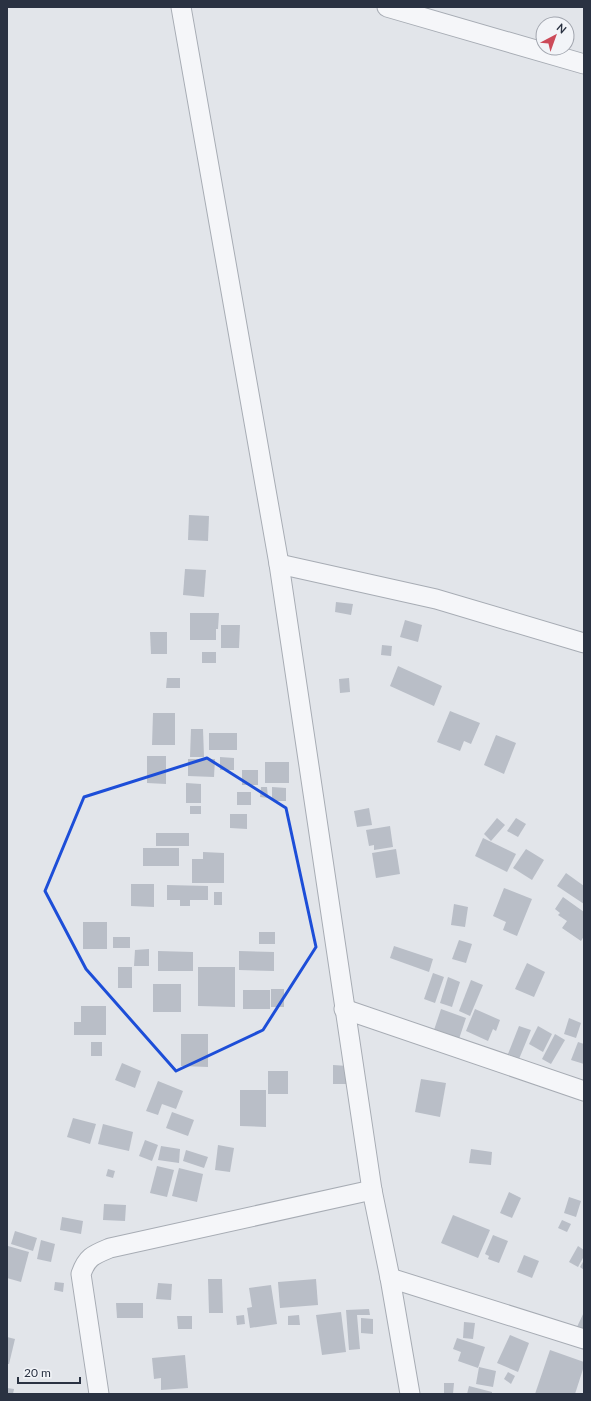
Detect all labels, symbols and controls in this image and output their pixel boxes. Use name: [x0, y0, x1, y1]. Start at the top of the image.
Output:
north arrow: [535, 16, 575, 56]
text: N: [554, 20, 569, 36]
scale bar: [18, 1359, 80, 1385]
text: 20 m: [24, 1365, 51, 1380]

